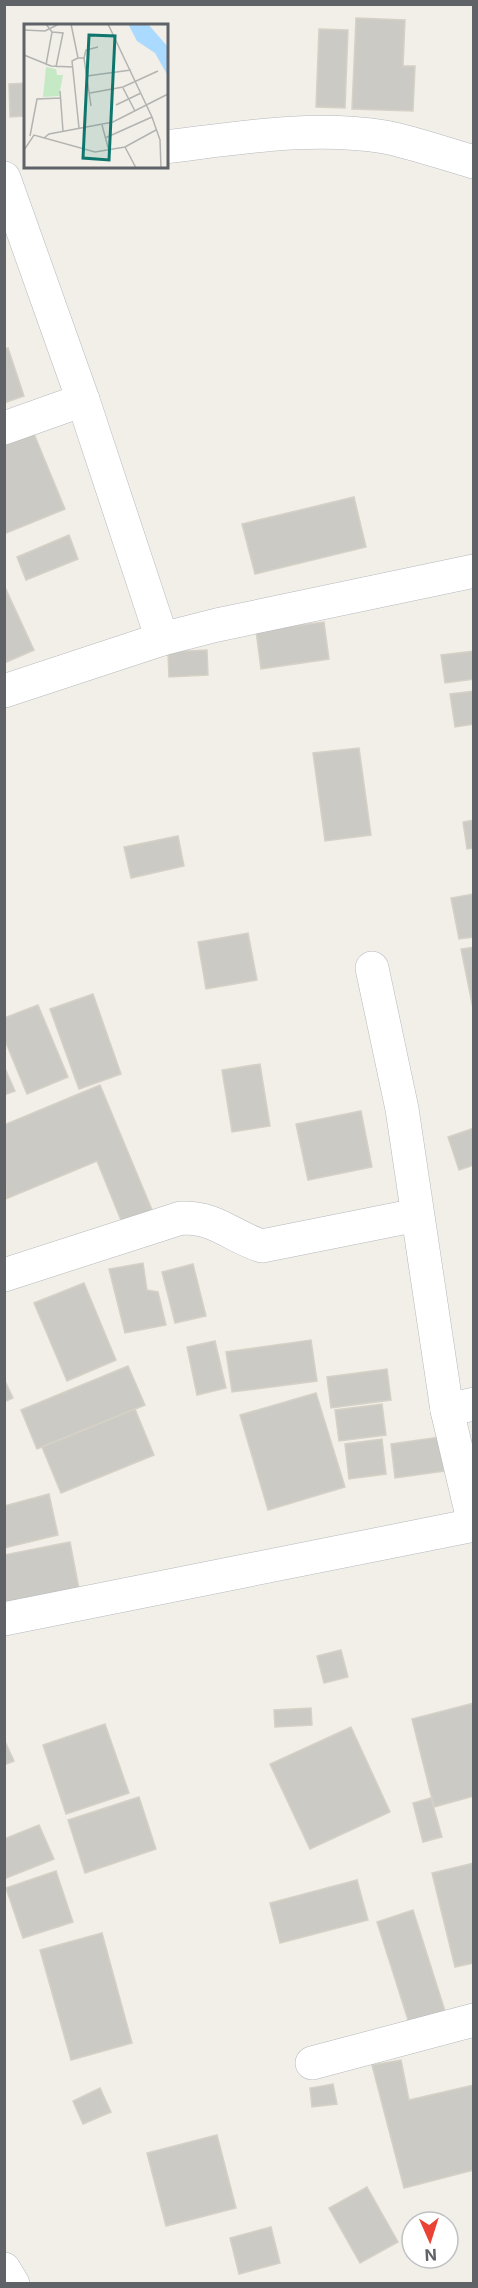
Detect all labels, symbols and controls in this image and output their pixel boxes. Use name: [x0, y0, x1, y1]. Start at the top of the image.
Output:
inset map: [24, 24, 168, 168]
north arrow: [400, 2210, 460, 2270]
text: N: [424, 2245, 437, 2265]

